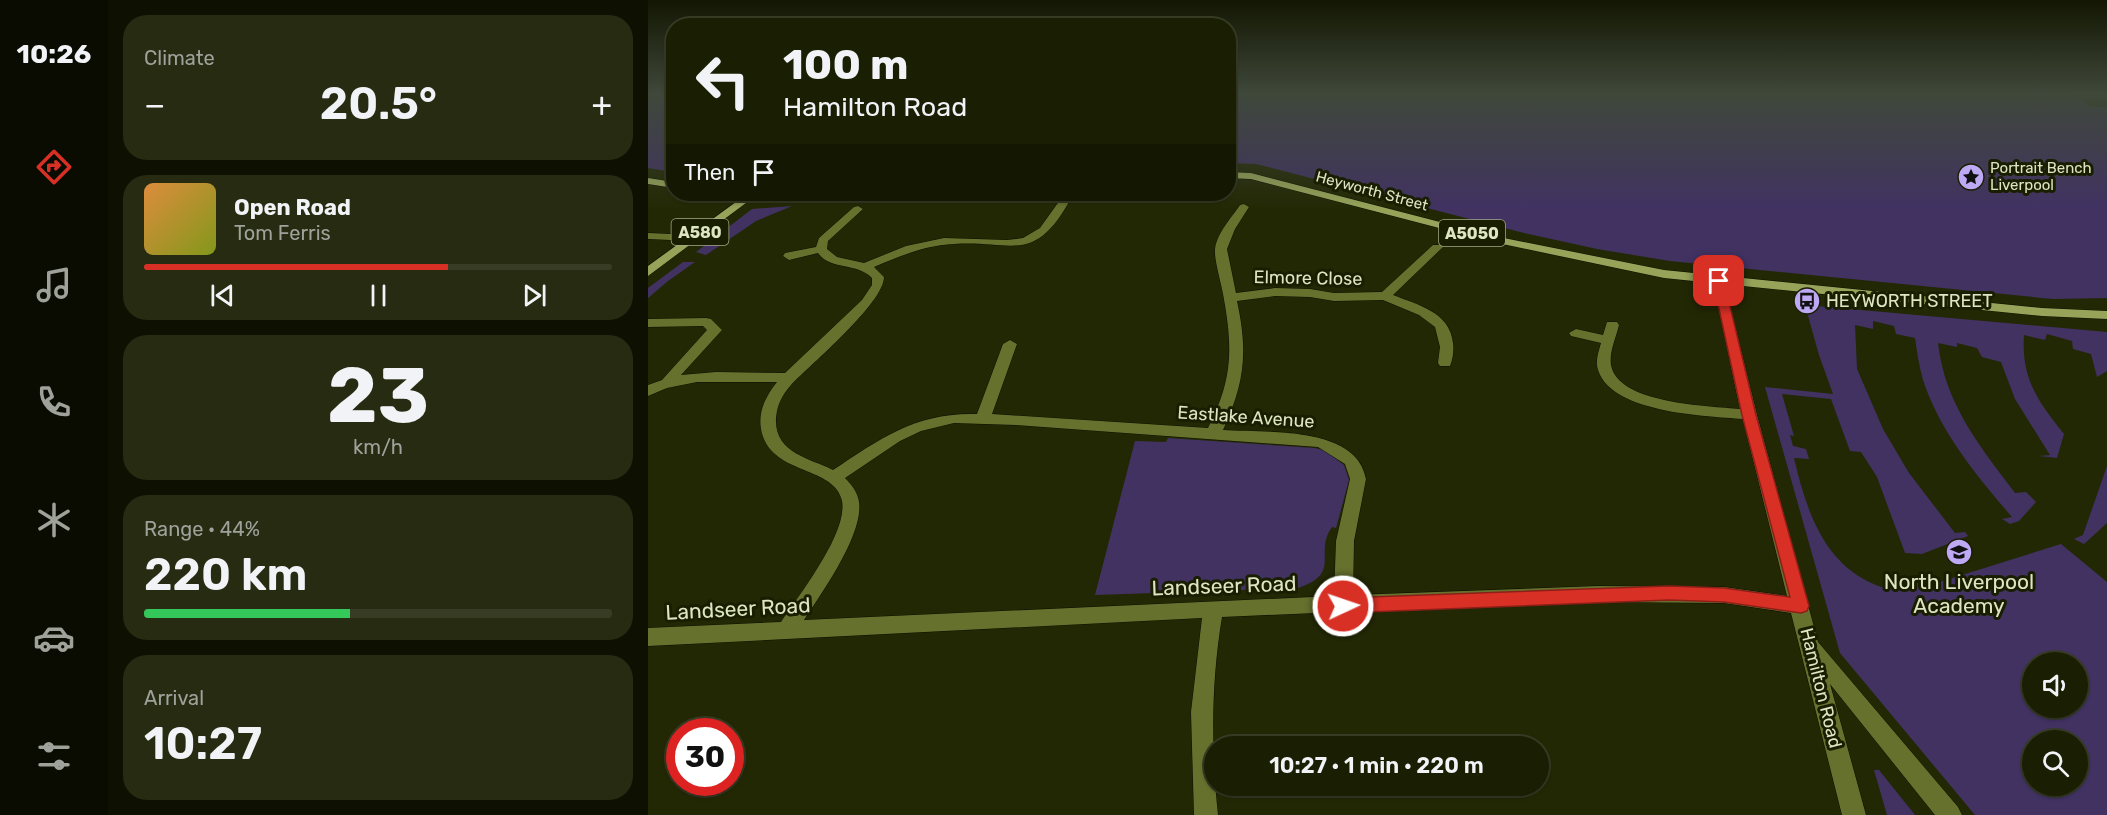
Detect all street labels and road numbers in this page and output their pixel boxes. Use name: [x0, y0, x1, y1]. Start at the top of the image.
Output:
street label: Heyworth Street: [1314, 167, 1430, 215]
road number: A580: [671, 219, 728, 245]
road number: A5050: [1439, 220, 1505, 246]
street label: Elmore Close: [1253, 266, 1363, 290]
street label: Eastlake Avenue: [1177, 401, 1315, 433]
street label: Landseer Road: [1151, 570, 1297, 601]
street label: Landseer Road: [665, 592, 811, 625]
street label: Hamilton Road: [1795, 626, 1847, 750]

